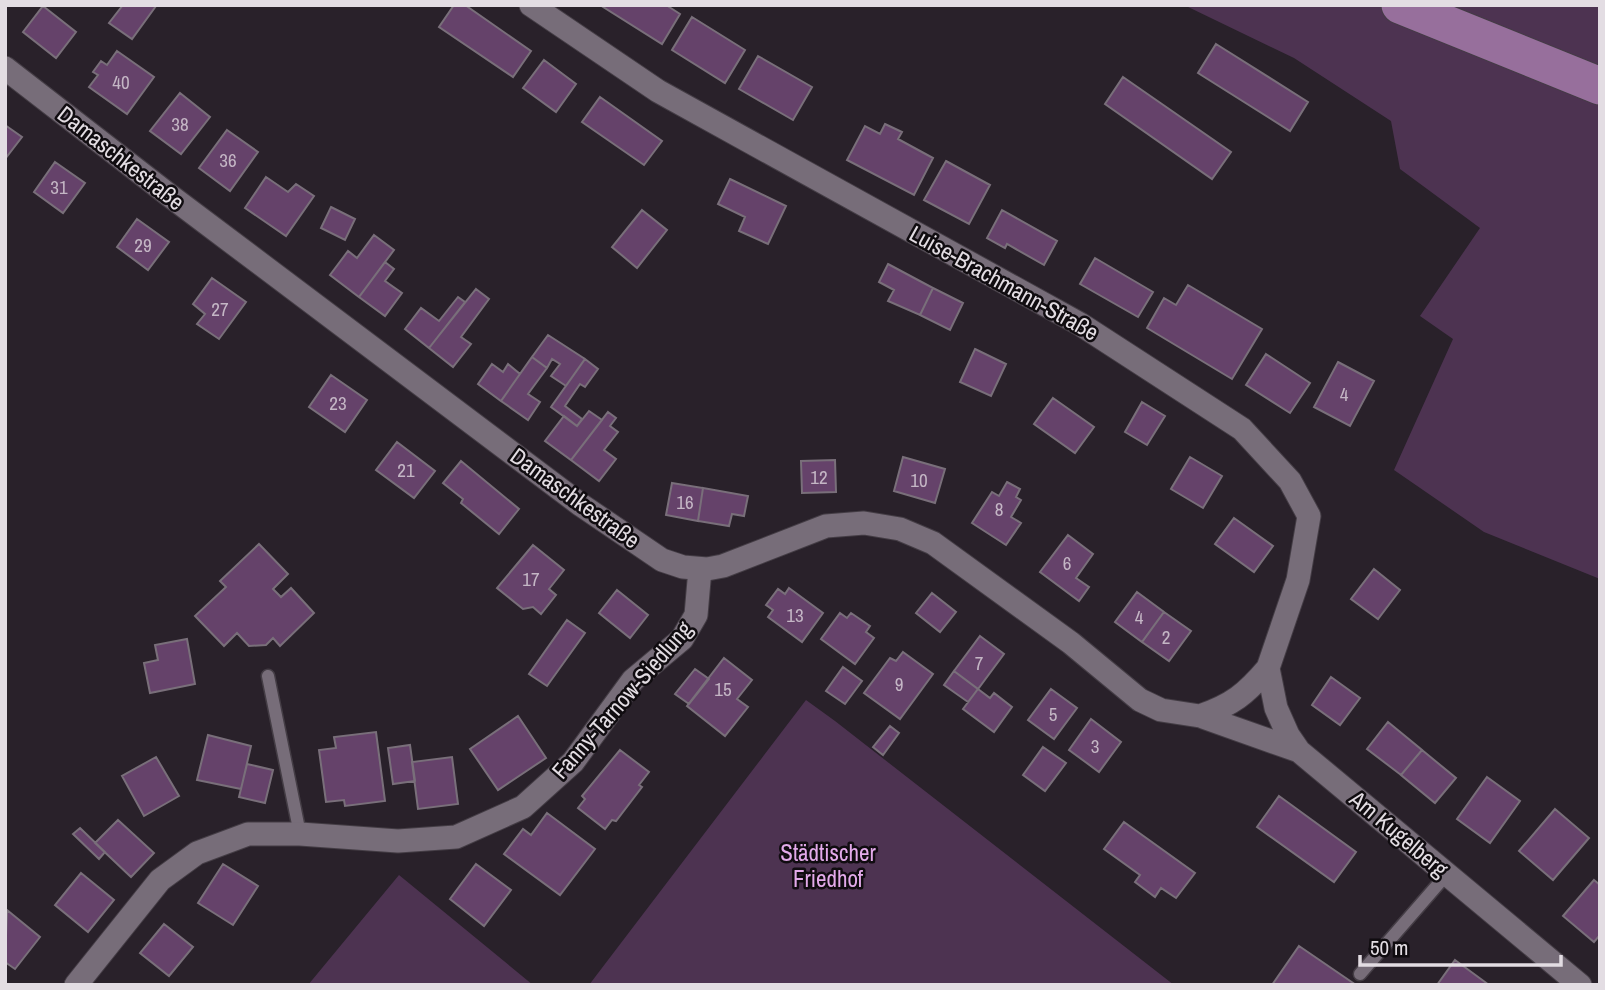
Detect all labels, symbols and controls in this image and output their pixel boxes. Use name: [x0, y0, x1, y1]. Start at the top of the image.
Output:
house number: 40: [112, 69, 130, 95]
street label: Damaschkestraße: [51, 98, 191, 217]
house number: 38: [171, 111, 189, 137]
house number: 36: [219, 147, 237, 173]
house number: 31: [50, 174, 68, 200]
street label: Luise-Brachmann-Straße: [904, 218, 1104, 347]
house number: 29: [134, 232, 152, 258]
house number: 27: [211, 296, 229, 322]
house number: 4: [1340, 381, 1349, 407]
house number: 23: [329, 390, 347, 416]
street label: Damaschkestraße: [504, 440, 646, 555]
house number: 21: [397, 457, 415, 483]
house number: 12: [810, 464, 828, 490]
house number: 10: [910, 467, 928, 493]
house number: 16: [676, 489, 694, 515]
house number: 8: [995, 496, 1003, 522]
house number: 6: [1063, 550, 1071, 576]
house number: 17: [522, 566, 540, 592]
house number: 13: [786, 602, 804, 628]
house number: 4: [1135, 604, 1144, 630]
street label: Fanny-Tarnow-Siedlung: [544, 614, 699, 785]
house number: 2: [1162, 624, 1170, 650]
house number: 7: [975, 650, 984, 676]
house number: 9: [895, 671, 903, 697]
house number: 15: [714, 676, 732, 702]
house number: 5: [1049, 701, 1058, 727]
house number: 3: [1091, 733, 1099, 759]
street label: Am Kugelberg: [1343, 783, 1455, 884]
park label: Städtischer Friedhof: [780, 837, 876, 894]
scale bar: [1360, 923, 1561, 967]
text: 50 m: [1370, 933, 1408, 962]

